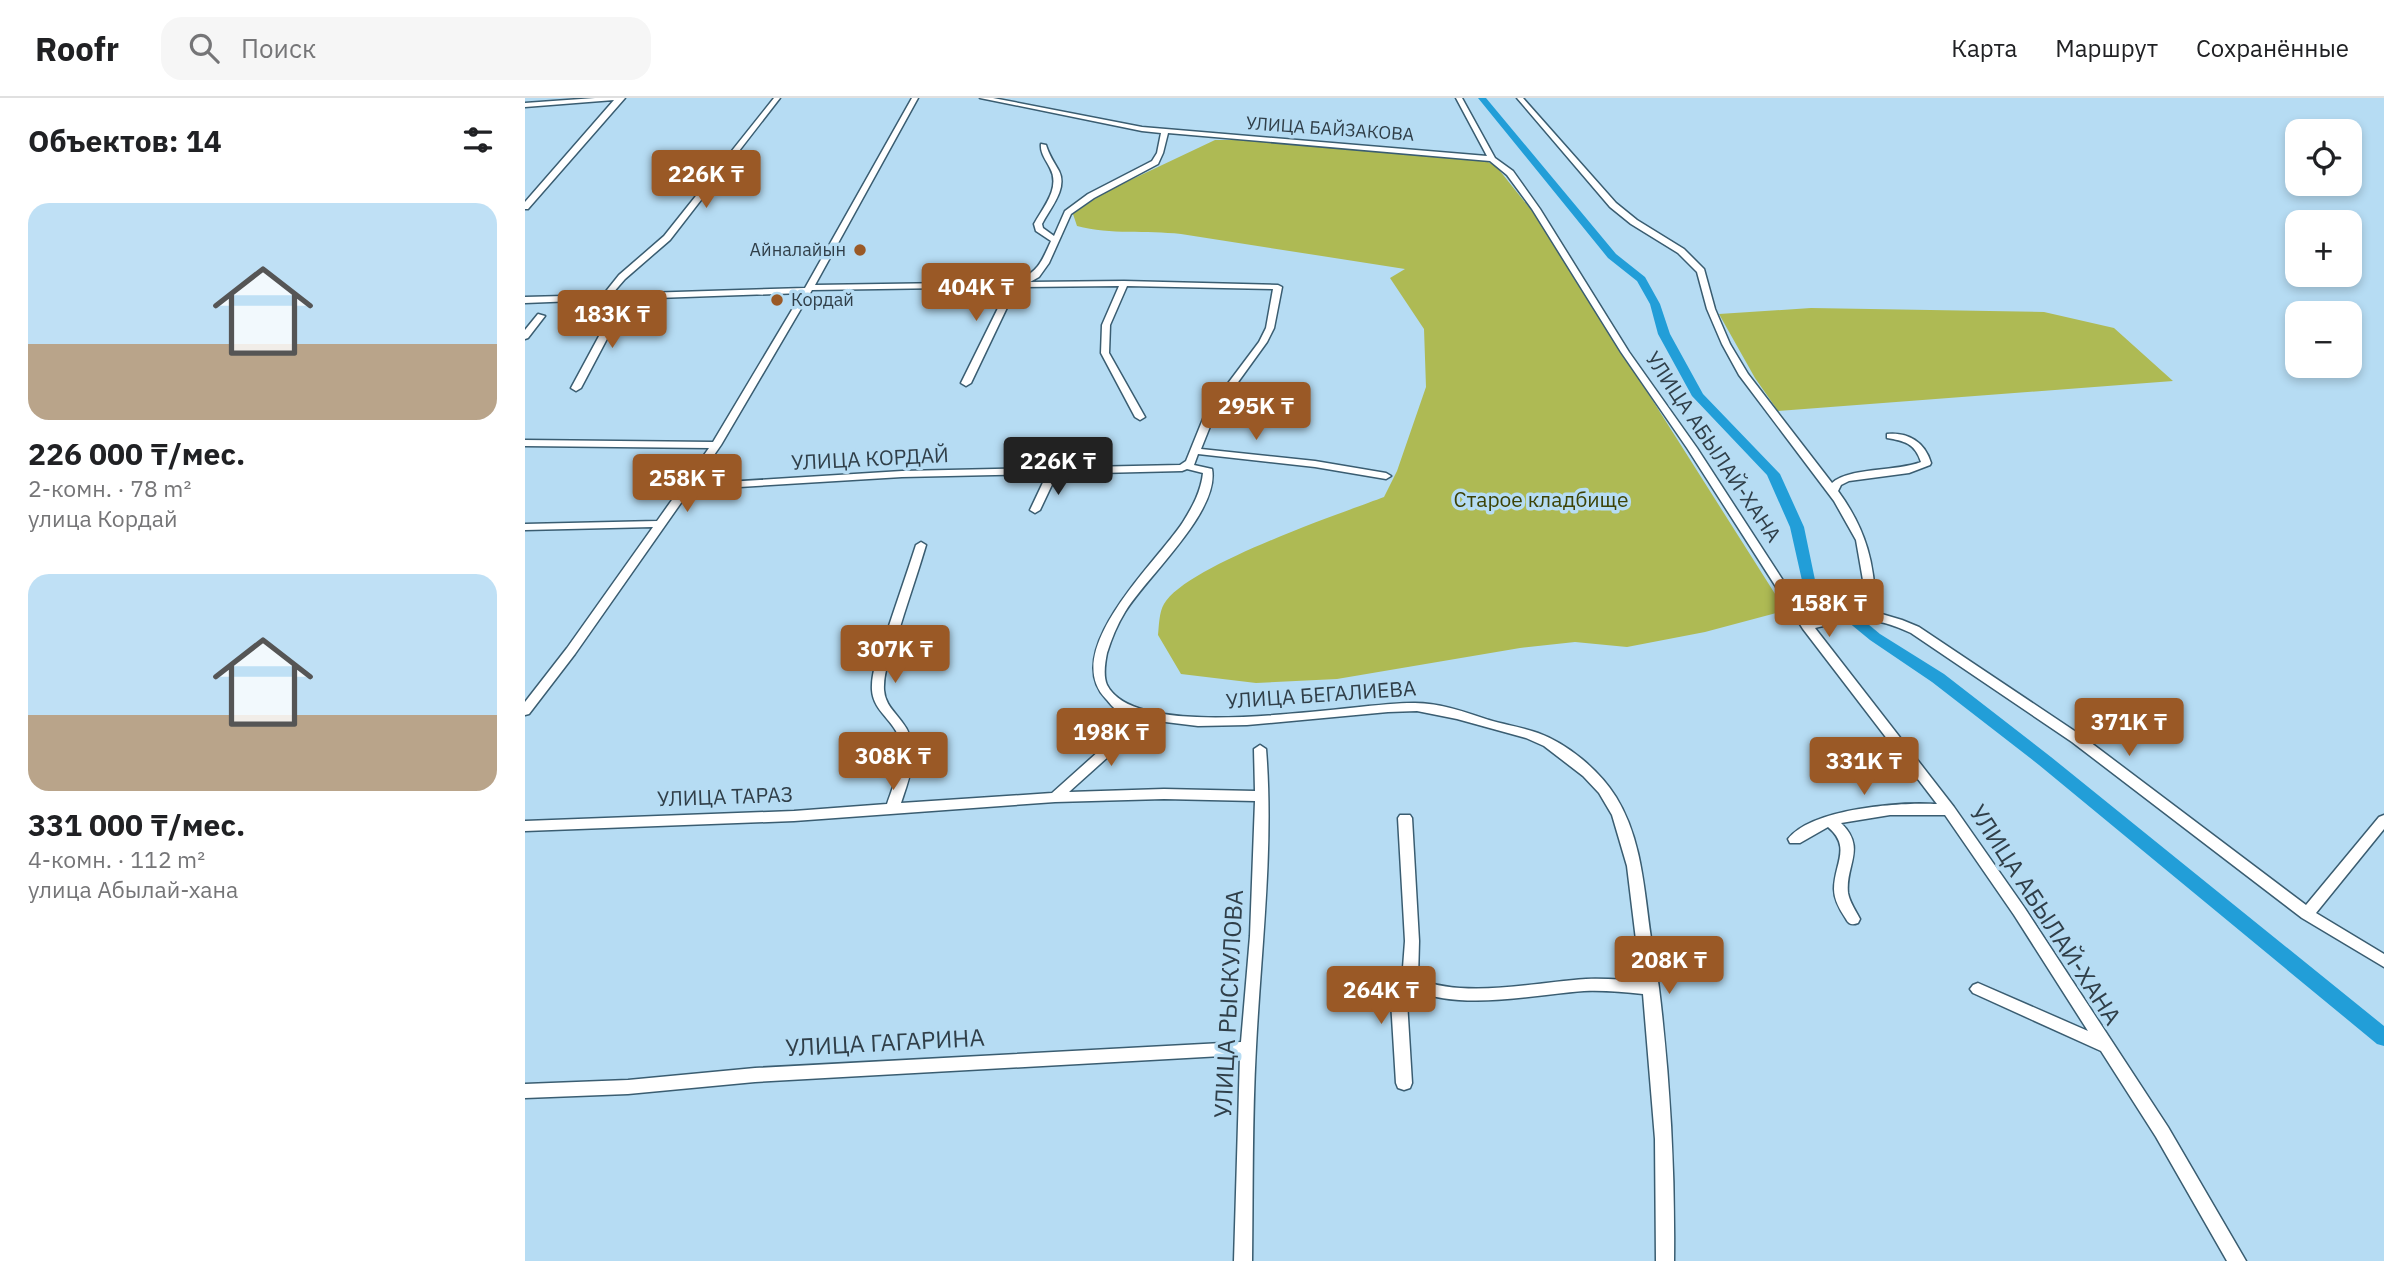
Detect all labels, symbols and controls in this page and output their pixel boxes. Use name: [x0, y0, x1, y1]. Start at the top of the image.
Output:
search box: [161, 17, 651, 80]
text: Roofr: [35, 27, 119, 70]
icon: search: [185, 29, 223, 67]
text: Поиск: [241, 31, 316, 65]
text: Карта: [1951, 32, 2017, 64]
text: Маршрут: [2055, 32, 2158, 64]
text: Сохранённые: [2196, 32, 2349, 64]
street label: УЛИЦА БАЙЗАКОВА: [1245, 111, 1415, 146]
map controls: [2285, 119, 2362, 378]
button: locate: [2285, 119, 2362, 196]
text: Объектов: 14: [28, 121, 222, 160]
icon: filters: [459, 121, 497, 159]
pin: 226K ₸: [649, 150, 763, 210]
text: 226K ₸: [668, 158, 744, 188]
button: +: [2285, 210, 2362, 287]
place label: Айналайын: [750, 238, 846, 261]
marker: Айналайын: [852, 242, 868, 258]
icon: home: [200, 248, 326, 374]
pin: 404K ₸: [919, 264, 1033, 323]
text: 404K ₸: [938, 271, 1014, 301]
place label: Кордай: [791, 288, 854, 311]
pin: 183K ₸: [555, 290, 669, 350]
marker: Кордай: [769, 292, 785, 308]
text: 183K ₸: [574, 298, 650, 328]
button: −: [2285, 301, 2362, 378]
street label: УЛИЦА АБЫЛАЙ-ХАНА: [1639, 346, 1788, 547]
pin: 295K ₸: [1199, 382, 1313, 442]
text: 295K ₸: [1218, 390, 1294, 420]
text: 226 000 ₸/мес.: [28, 434, 245, 473]
pin: 226K ₸: [1001, 438, 1115, 497]
street label: УЛИЦА КОРДАЙ: [790, 440, 950, 476]
text: 226K ₸: [1020, 445, 1096, 475]
pin: 258K ₸: [630, 454, 744, 514]
text: 258K ₸: [649, 462, 725, 492]
text: 2-комн. · 78 m²: [28, 473, 191, 503]
park label: Старое кладбище: [1454, 485, 1628, 513]
text: улица Кордай: [28, 503, 178, 533]
pin: 158K ₸: [1772, 580, 1886, 639]
text: 158K ₸: [1791, 587, 1867, 617]
icon: home: [200, 619, 326, 745]
pin: 307K ₸: [838, 626, 952, 685]
text: 307K ₸: [857, 633, 933, 663]
street label: УЛИЦА БЕГАЛИЕВА: [1225, 673, 1417, 715]
pin: 371K ₸: [2072, 698, 2186, 758]
text: 371K ₸: [2091, 706, 2167, 736]
pin: 198K ₸: [1054, 708, 1168, 768]
text: 198K ₸: [1073, 716, 1149, 746]
pin: 308K ₸: [836, 732, 950, 792]
pin: 331K ₸: [1807, 738, 1921, 797]
text: 308K ₸: [855, 740, 931, 770]
text: 331K ₸: [1826, 745, 1902, 775]
street label: УЛИЦА ТАРАЗ: [656, 780, 793, 812]
street label: УЛИЦА АБЫЛАЙ-ХАНА: [1963, 798, 2129, 1031]
text: 331 000 ₸/мес.: [28, 805, 245, 844]
text: 4-комн. · 112 m²: [28, 844, 205, 874]
text: улица Абылай-хана: [28, 874, 238, 904]
street label: УЛИЦА РЫСКУЛОВА: [1206, 889, 1250, 1119]
pin: 208K ₸: [1612, 936, 1726, 996]
text: 208K ₸: [1631, 944, 1707, 974]
pin: 264K ₸: [1324, 967, 1438, 1026]
text: 264K ₸: [1343, 974, 1419, 1004]
street label: УЛИЦА ГАГАРИНА: [784, 1021, 985, 1063]

